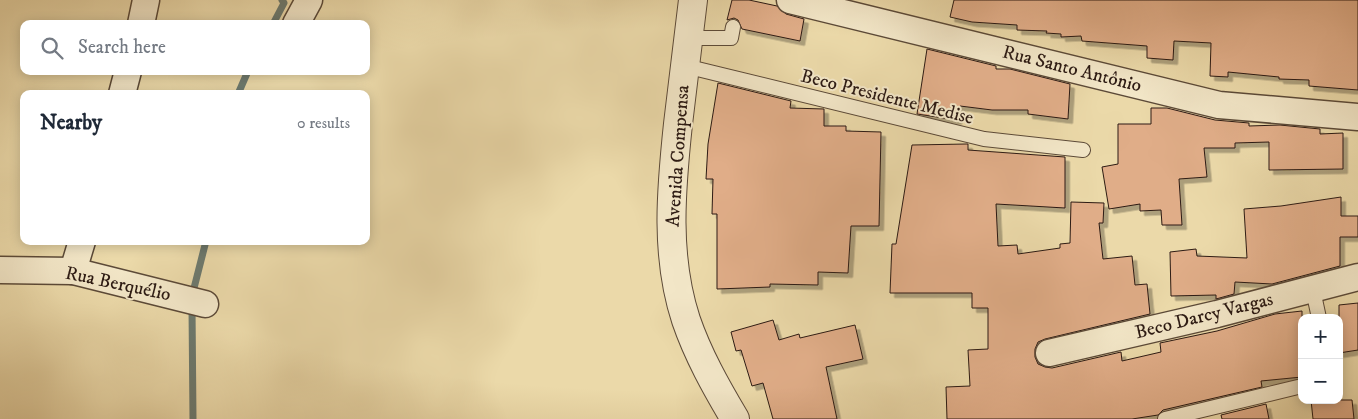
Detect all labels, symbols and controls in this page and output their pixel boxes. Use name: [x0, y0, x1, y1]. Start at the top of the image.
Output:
search box: [20, 20, 370, 75]
icon: search: [38, 34, 66, 62]
text: Search here: [78, 36, 166, 59]
street label: Rua Santo Antônio: [1000, 41, 1144, 97]
street label: Beco Presidente Medise: [798, 64, 976, 130]
street label: Avenida Compensa: [662, 84, 694, 228]
text: Nearby: [40, 110, 102, 136]
text: 0 results: [297, 113, 350, 133]
street label: Rua Berquélio: [63, 262, 173, 307]
street label: Beco Darcy Vargas: [1133, 288, 1275, 344]
map controls: [1298, 314, 1343, 404]
button: +: [1298, 314, 1343, 359]
button: −: [1298, 359, 1343, 404]

